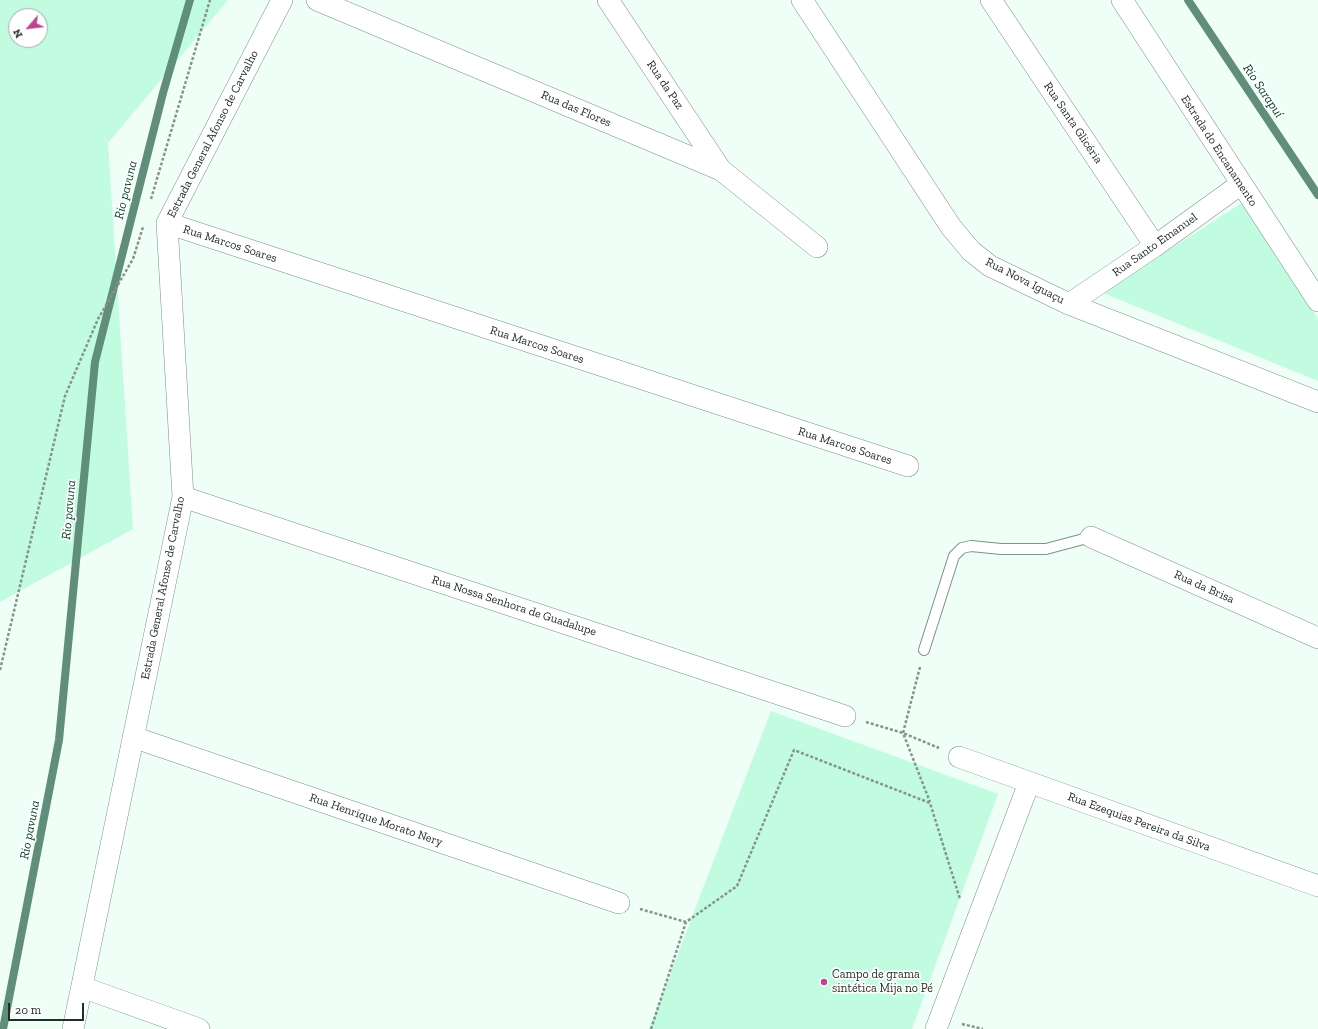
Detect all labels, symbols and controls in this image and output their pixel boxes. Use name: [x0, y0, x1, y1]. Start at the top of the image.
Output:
north arrow: [8, 8, 48, 48]
text: N: [10, 27, 26, 40]
street label: Estrada General Afonso de Carvalho: [164, 48, 262, 220]
street label: Rua da Paz: [643, 58, 687, 112]
water label: Rio Sarapuí: [1239, 61, 1287, 121]
street label: Rua Santa Glicéria: [1040, 80, 1106, 166]
street label: Rua das Flores: [539, 88, 613, 130]
street label: Estrada do Encanamento: [1178, 93, 1260, 209]
water label: Rio pavuna: [111, 159, 141, 221]
street label: Rua Santo Emanuel: [1110, 210, 1200, 280]
street label: Rua Marcos Soares: [181, 222, 279, 266]
street label: Rua Nova Iguaçu: [983, 255, 1067, 307]
street label: Rua Marcos Soares: [488, 323, 586, 367]
street label: Rua Marcos Soares: [796, 424, 894, 468]
water label: Rio pavuna: [59, 480, 79, 540]
street label: Estrada General Afonso de Carvalho: [138, 495, 188, 681]
street label: Rua da Brisa: [1172, 567, 1236, 607]
street label: Rua Nossa Senhora de Guadalupe: [430, 573, 598, 639]
street label: Rua Ezequias Pereira da Silva: [1066, 789, 1212, 855]
street label: Rua Henrique Morato Nery: [308, 790, 444, 850]
water label: Rio pavuna: [17, 799, 43, 861]
place label: Campo de grama sintética Mija no Pé: [832, 968, 933, 996]
marker: Campo de grama sintética Mija no Pé: [819, 977, 829, 987]
scale bar: [10, 995, 86, 1021]
text: 20 m: [15, 1003, 41, 1017]

